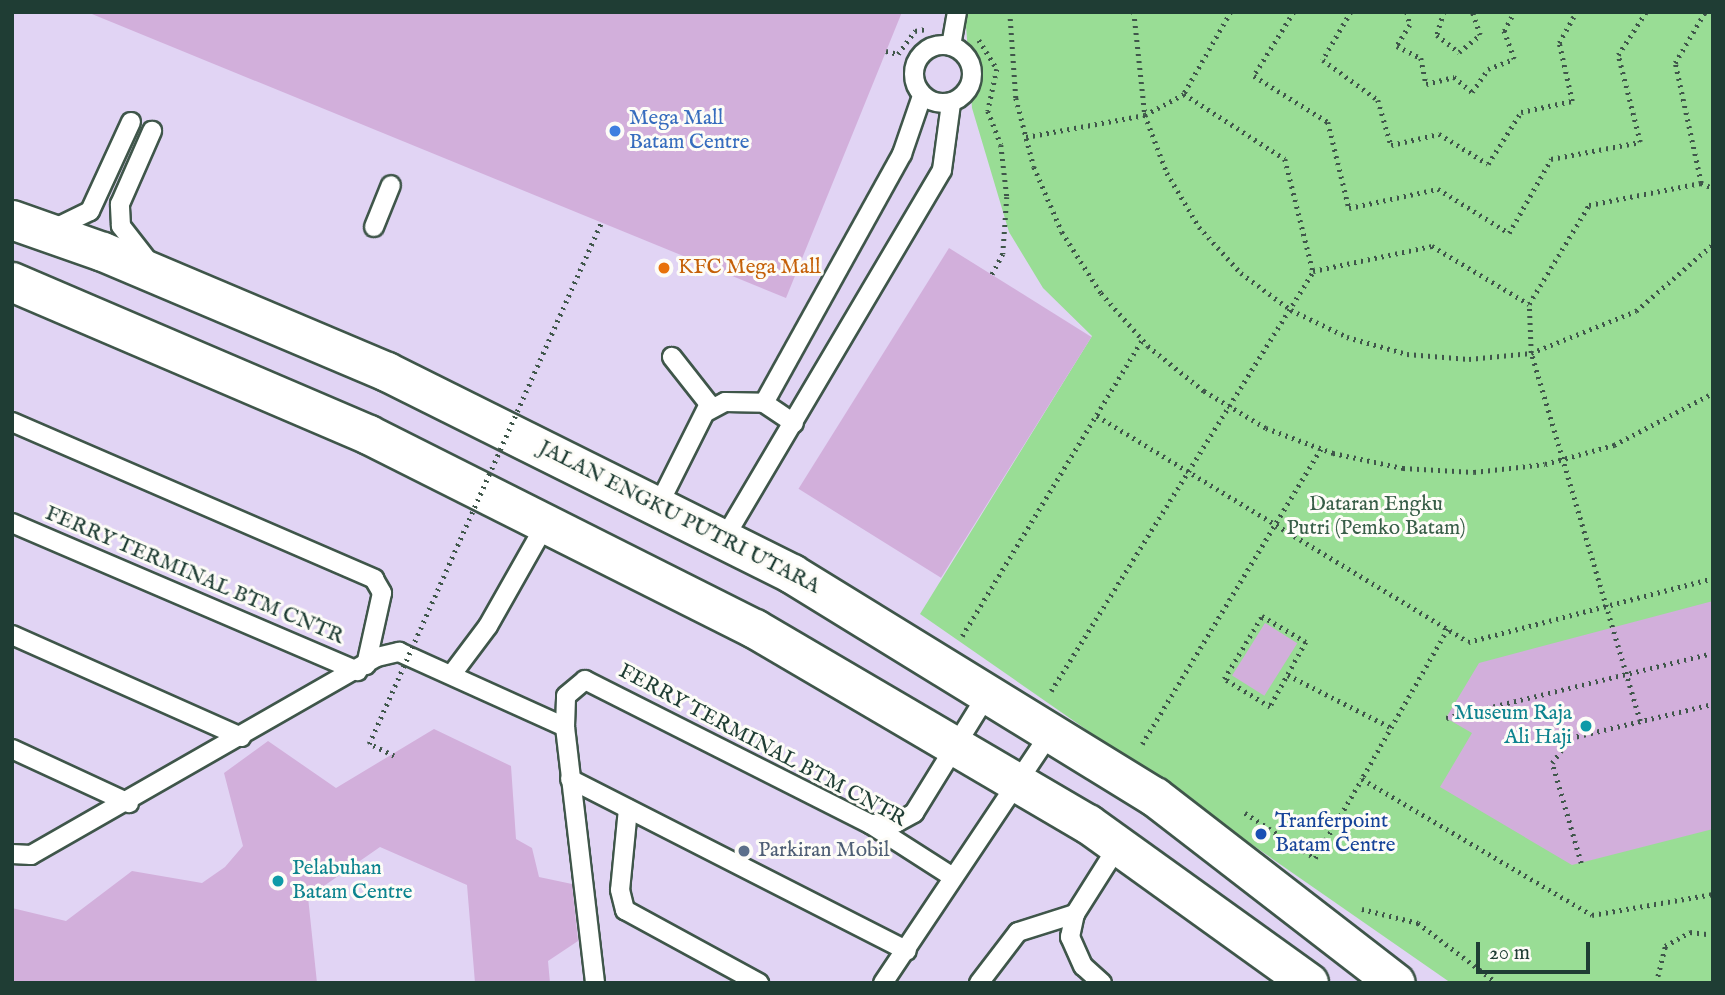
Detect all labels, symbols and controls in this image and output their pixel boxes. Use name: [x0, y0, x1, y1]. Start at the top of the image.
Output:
place label: Mega Mall Batam Centre: [629, 106, 749, 156]
marker: Mega Mall Batam Centre: [607, 123, 623, 139]
place label: KFC Mega Mall: [678, 255, 821, 281]
marker: KFC Mega Mall: [656, 260, 672, 276]
street label: JALAN ENGKU PUTRI UTARA: [534, 436, 824, 600]
park label: Dataran Engku Putri (Pemko Batam): [1286, 492, 1466, 542]
street label: FERRY TERMINAL BTM CNTR: [41, 501, 347, 651]
street label: FERRY TERMINAL BTM CNTR: [614, 659, 910, 833]
place label: Museum Raja Ali Haji: [1454, 701, 1572, 751]
marker: Museum Raja Ali Haji: [1578, 718, 1594, 734]
place label: Tranferpoint Batam Centre: [1275, 809, 1395, 859]
marker: Tranferpoint Batam Centre: [1253, 826, 1269, 842]
place label: Parkiran Mobil: [758, 838, 889, 864]
marker: Parkiran Mobil: [736, 843, 752, 859]
place label: Pelabuhan Batam Centre: [292, 856, 412, 906]
marker: Pelabuhan Batam Centre: [270, 873, 286, 889]
scale bar: [1480, 928, 1594, 972]
text: 20 m: [1489, 940, 1530, 967]

